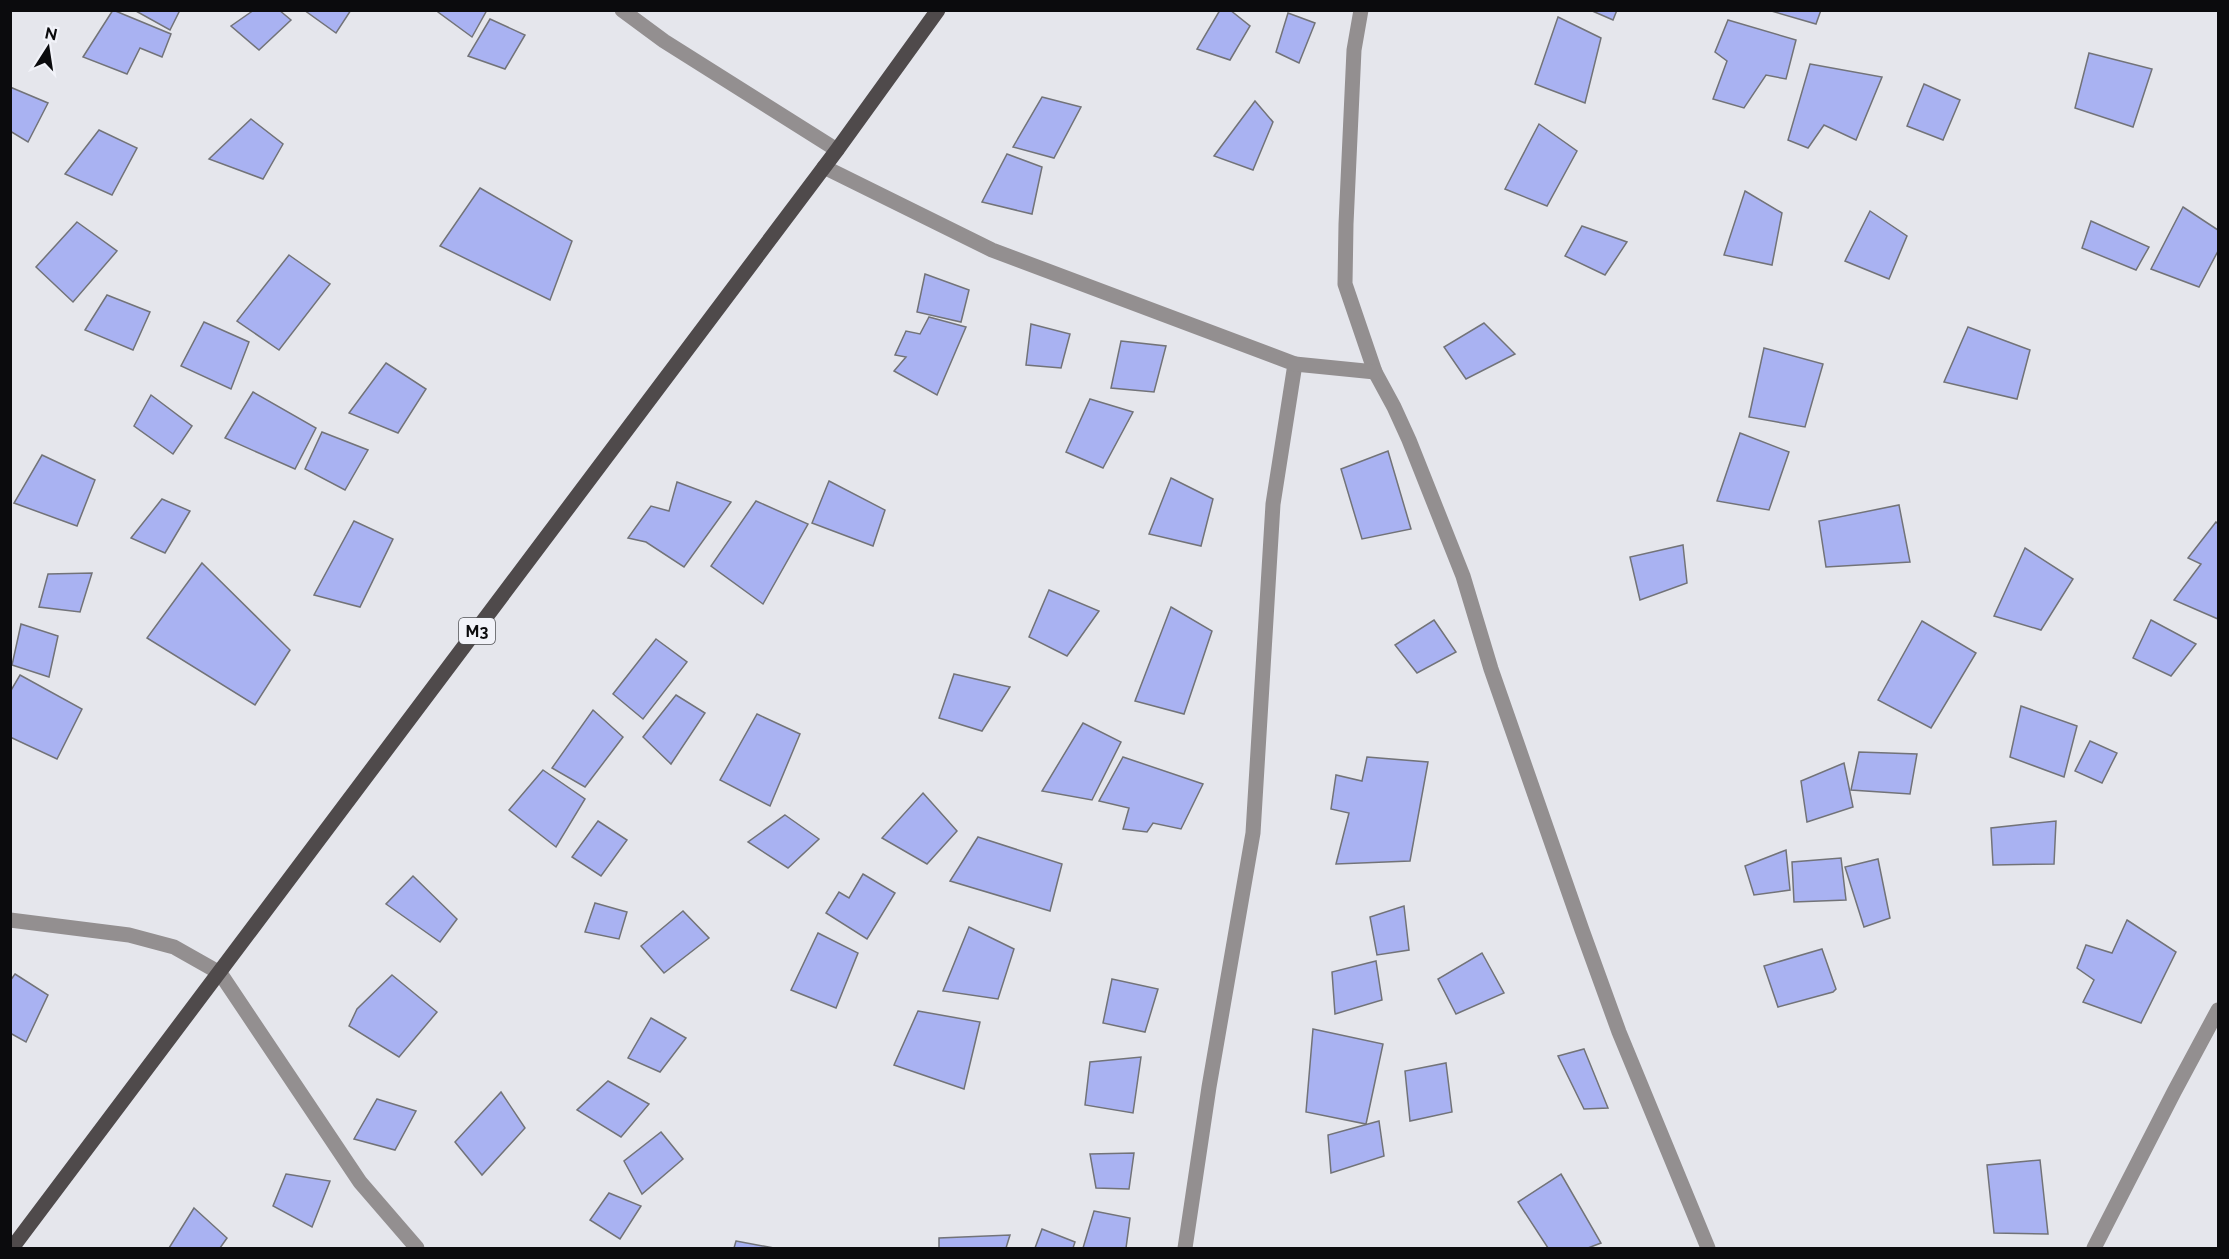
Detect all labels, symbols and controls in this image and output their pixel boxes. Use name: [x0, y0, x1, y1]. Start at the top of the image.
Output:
north arrow: [18, 18, 78, 78]
text: N: [43, 23, 59, 44]
road number: M3: [459, 618, 495, 644]

